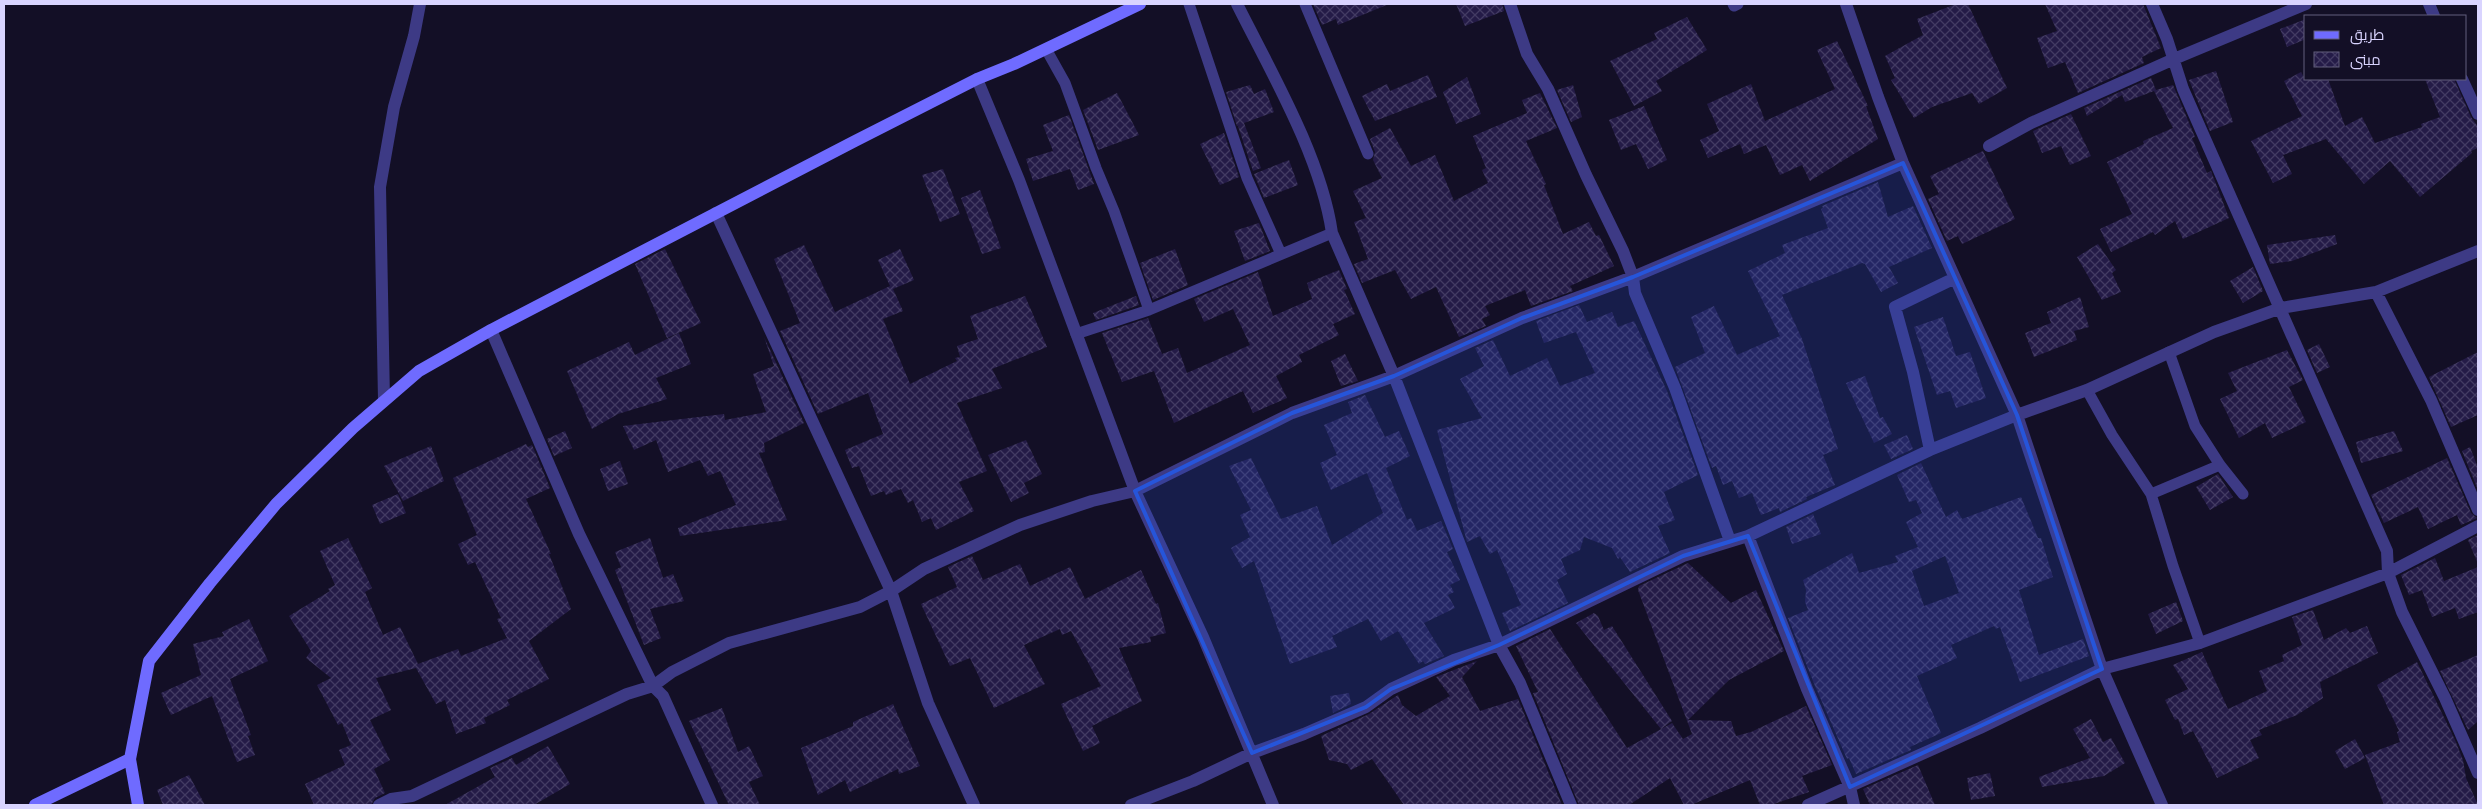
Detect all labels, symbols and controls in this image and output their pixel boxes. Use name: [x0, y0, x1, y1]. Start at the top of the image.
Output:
legend: [2304, 15, 2467, 80]
text: طريق: [2350, 26, 2384, 45]
text: مبنى: [2350, 51, 2381, 70]

